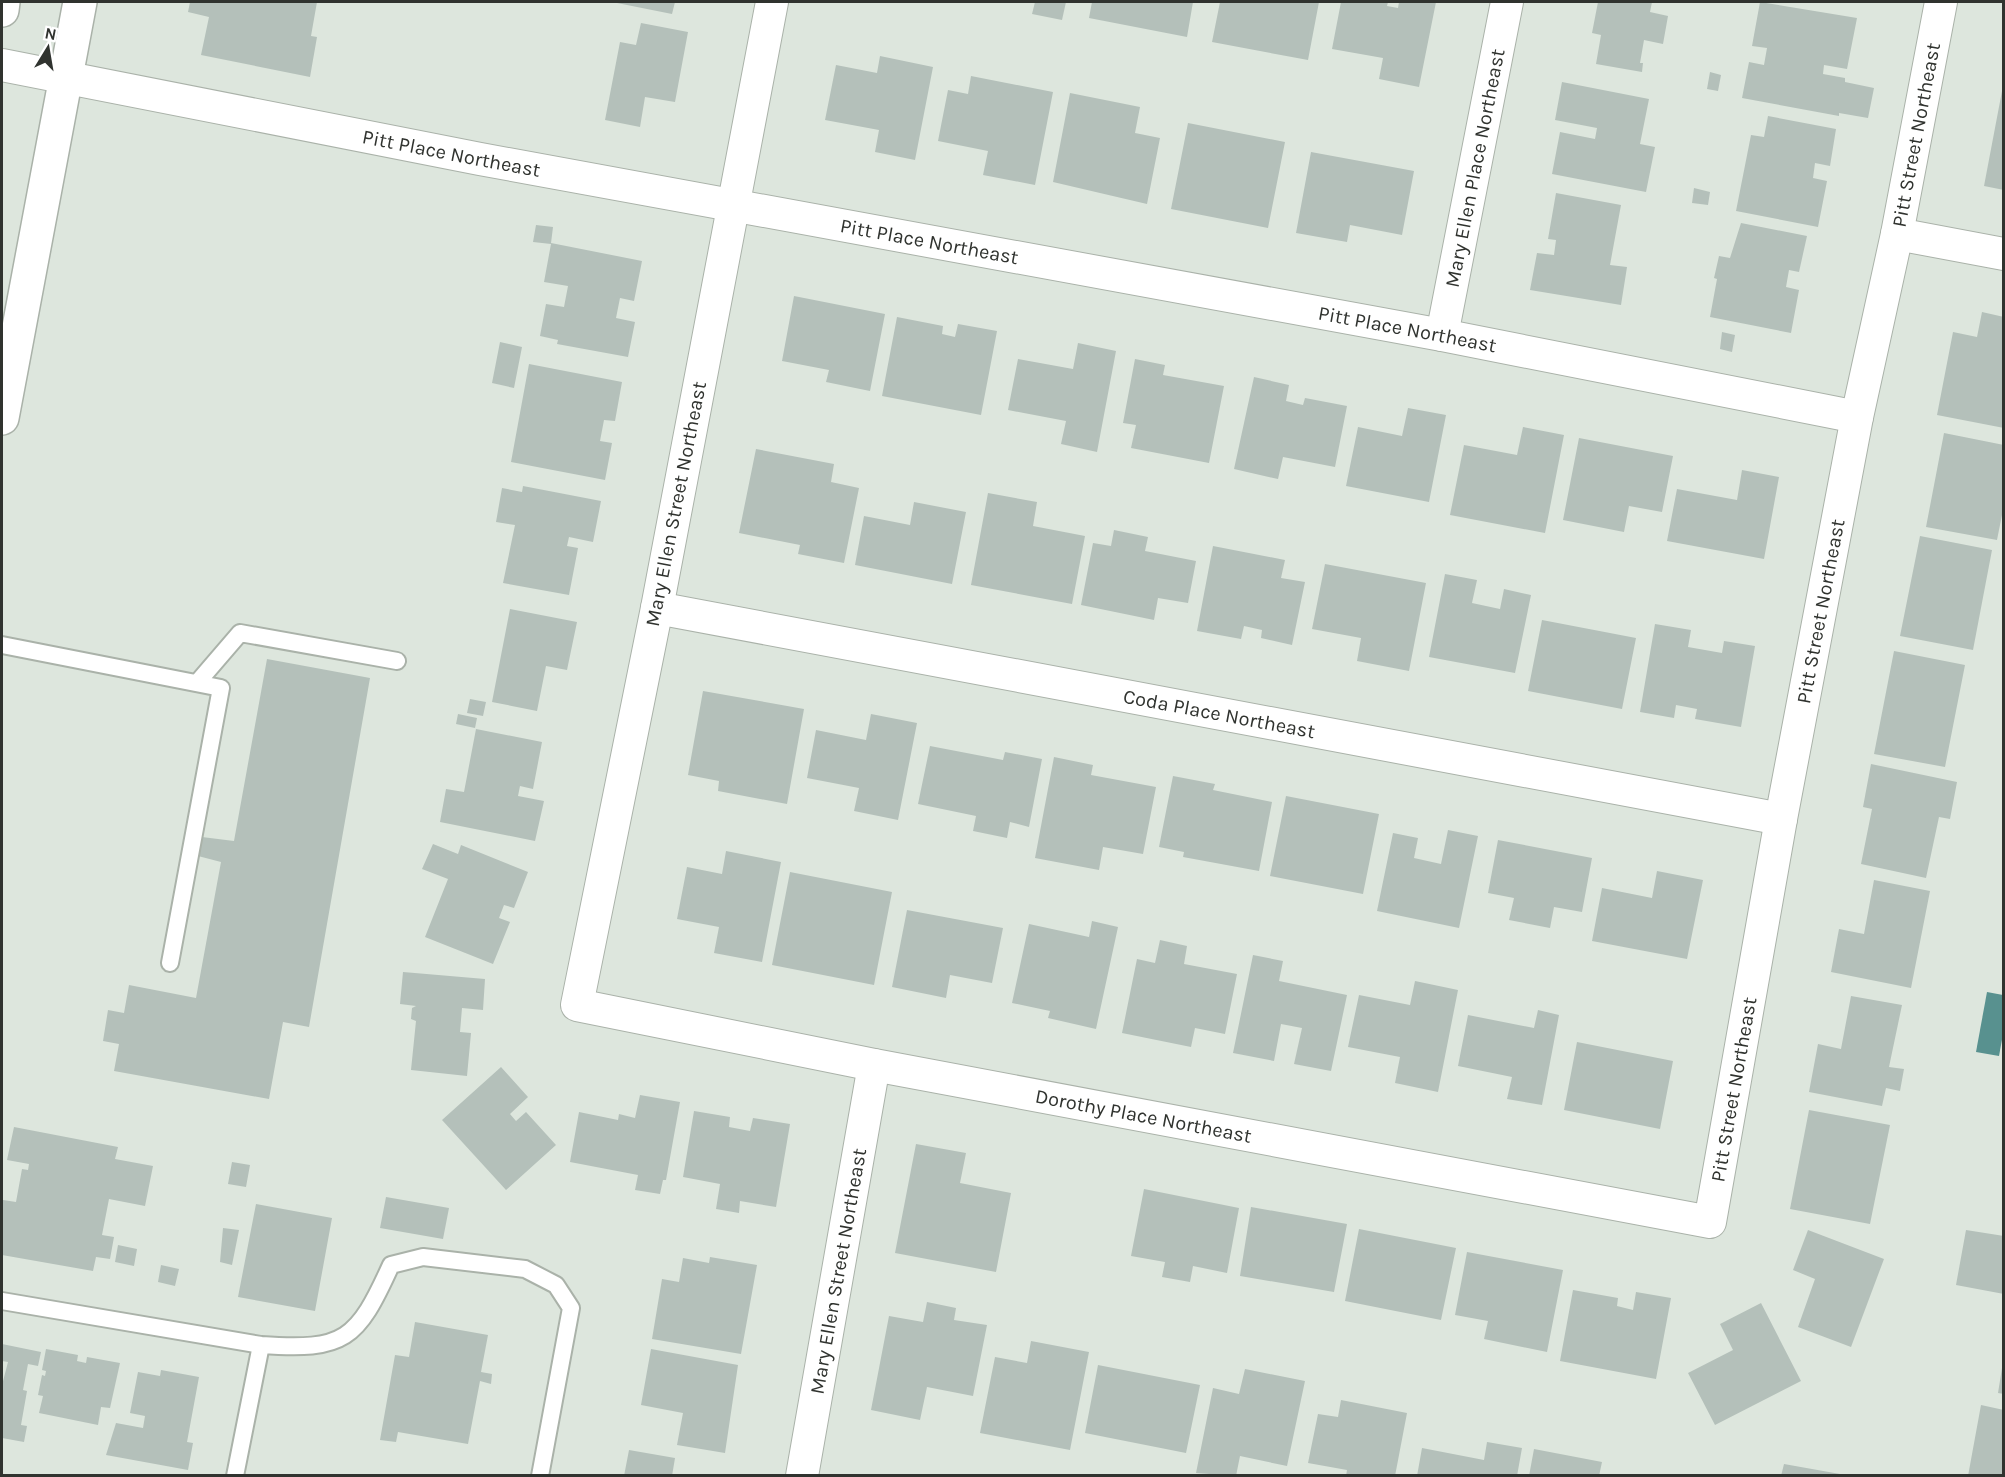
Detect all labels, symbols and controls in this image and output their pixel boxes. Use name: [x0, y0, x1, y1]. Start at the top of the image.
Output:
north arrow: [18, 18, 78, 78]
text: N: [43, 23, 58, 44]
street label: Pitt Street Northeast: [1887, 40, 1945, 229]
street label: Mary Ellen Place Northeast: [1440, 46, 1509, 289]
street label: Pitt Place Northeast: [361, 125, 543, 181]
street label: Pitt Place Northeast: [838, 214, 1021, 269]
street label: Pitt Place Northeast: [1316, 301, 1499, 357]
street label: Mary Ellen Street Northeast: [641, 379, 711, 628]
street label: Pitt Street Northeast: [1792, 517, 1849, 705]
street label: Coda Place Northeast: [1121, 684, 1317, 743]
street label: Pitt Street Northeast: [1706, 995, 1761, 1184]
street label: Dorothy Place Northeast: [1033, 1084, 1254, 1147]
street label: Mary Ellen Street Northeast: [805, 1146, 871, 1396]

